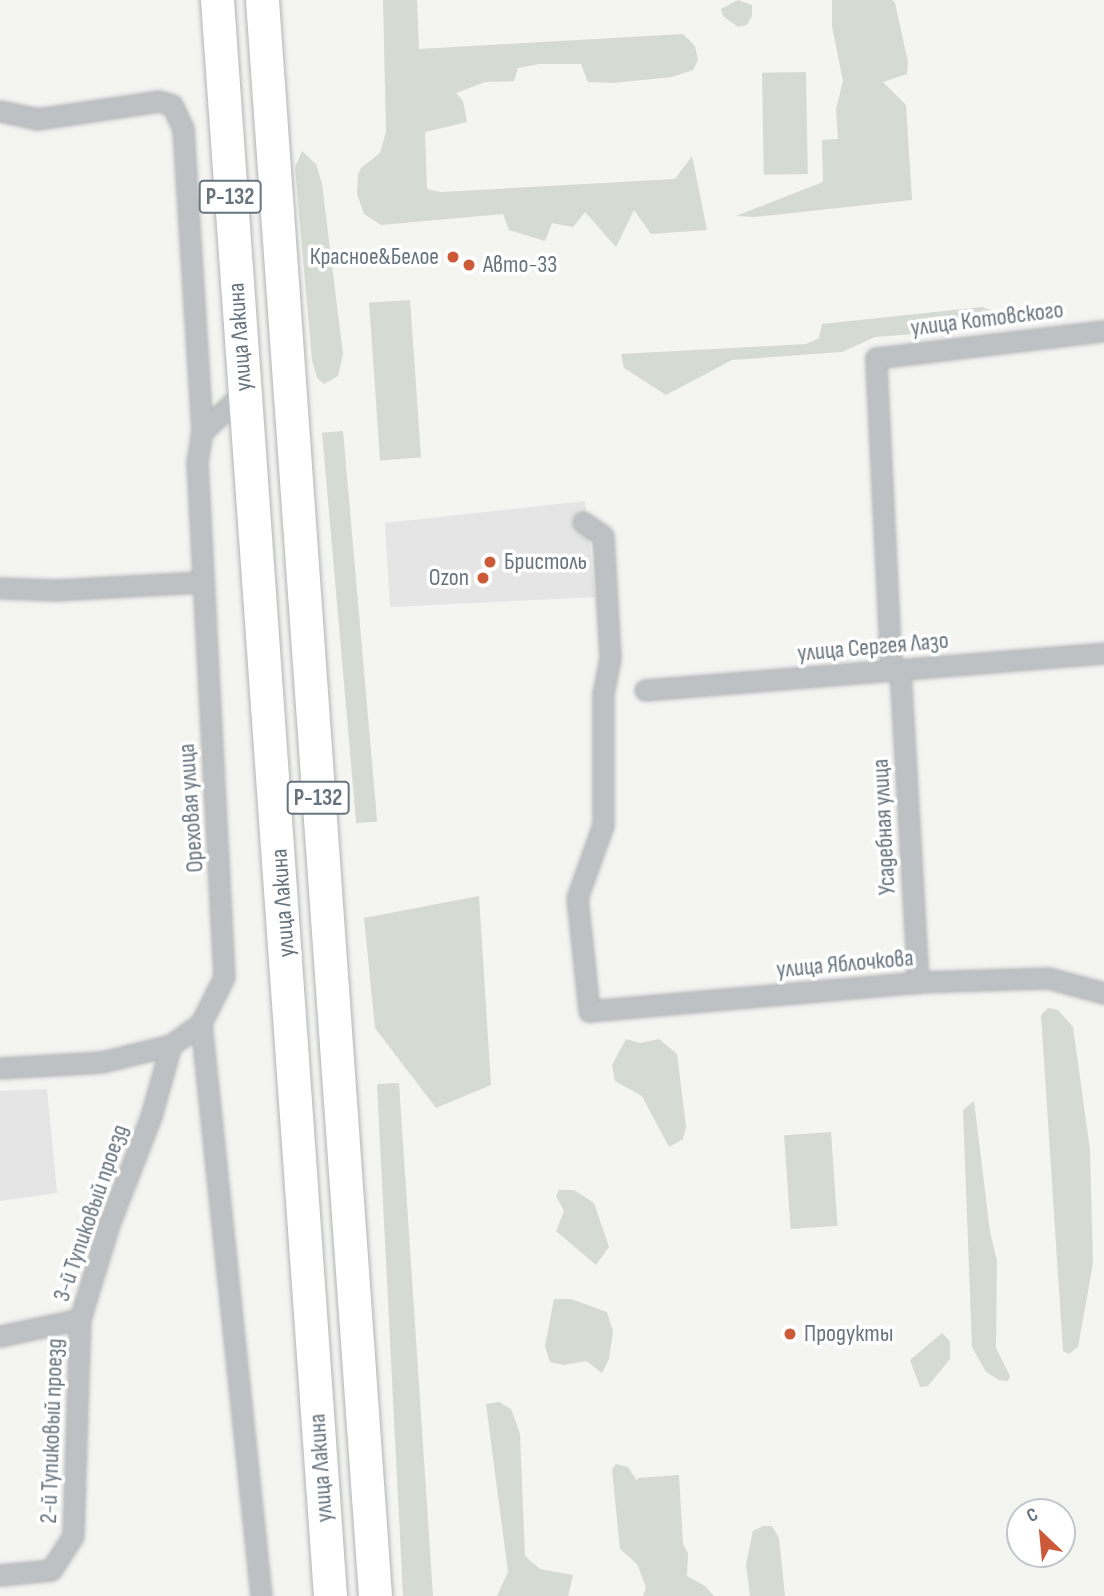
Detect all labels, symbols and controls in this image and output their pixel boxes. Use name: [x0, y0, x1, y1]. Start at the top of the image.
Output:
road number: Р-132: [198, 178, 262, 216]
place label: Красное&Белое: [310, 243, 439, 271]
marker: Красное&Белое: [445, 249, 461, 265]
place label: Авто-33: [483, 251, 557, 279]
marker: Авто-33: [461, 257, 477, 273]
street label: улица Лакина: [222, 282, 258, 392]
street label: улица Котовского: [909, 295, 1065, 343]
place label: Бристоль: [504, 548, 587, 576]
marker: Бристоль: [482, 554, 498, 570]
place label: Ozon: [429, 564, 469, 592]
marker: Ozon: [475, 570, 491, 586]
street label: улица Сергея Лазо: [796, 626, 950, 668]
street label: Ореховая улица: [172, 743, 210, 873]
street label: Усадебная улица: [866, 758, 902, 896]
road number: Р-132: [286, 778, 350, 818]
street label: улица Лакина: [265, 848, 301, 958]
street label: улица Яблочкова: [775, 944, 915, 984]
street label: 3-й Тупиковый проезд: [47, 1121, 135, 1305]
place label: Продукты: [804, 1320, 893, 1348]
marker: Продукты: [782, 1326, 798, 1342]
street label: 2-й Тупиковый проезд: [34, 1338, 70, 1524]
street label: улица Лакина: [303, 1413, 339, 1523]
north arrow: [1006, 1498, 1076, 1568]
text: С: [1023, 1503, 1042, 1528]

